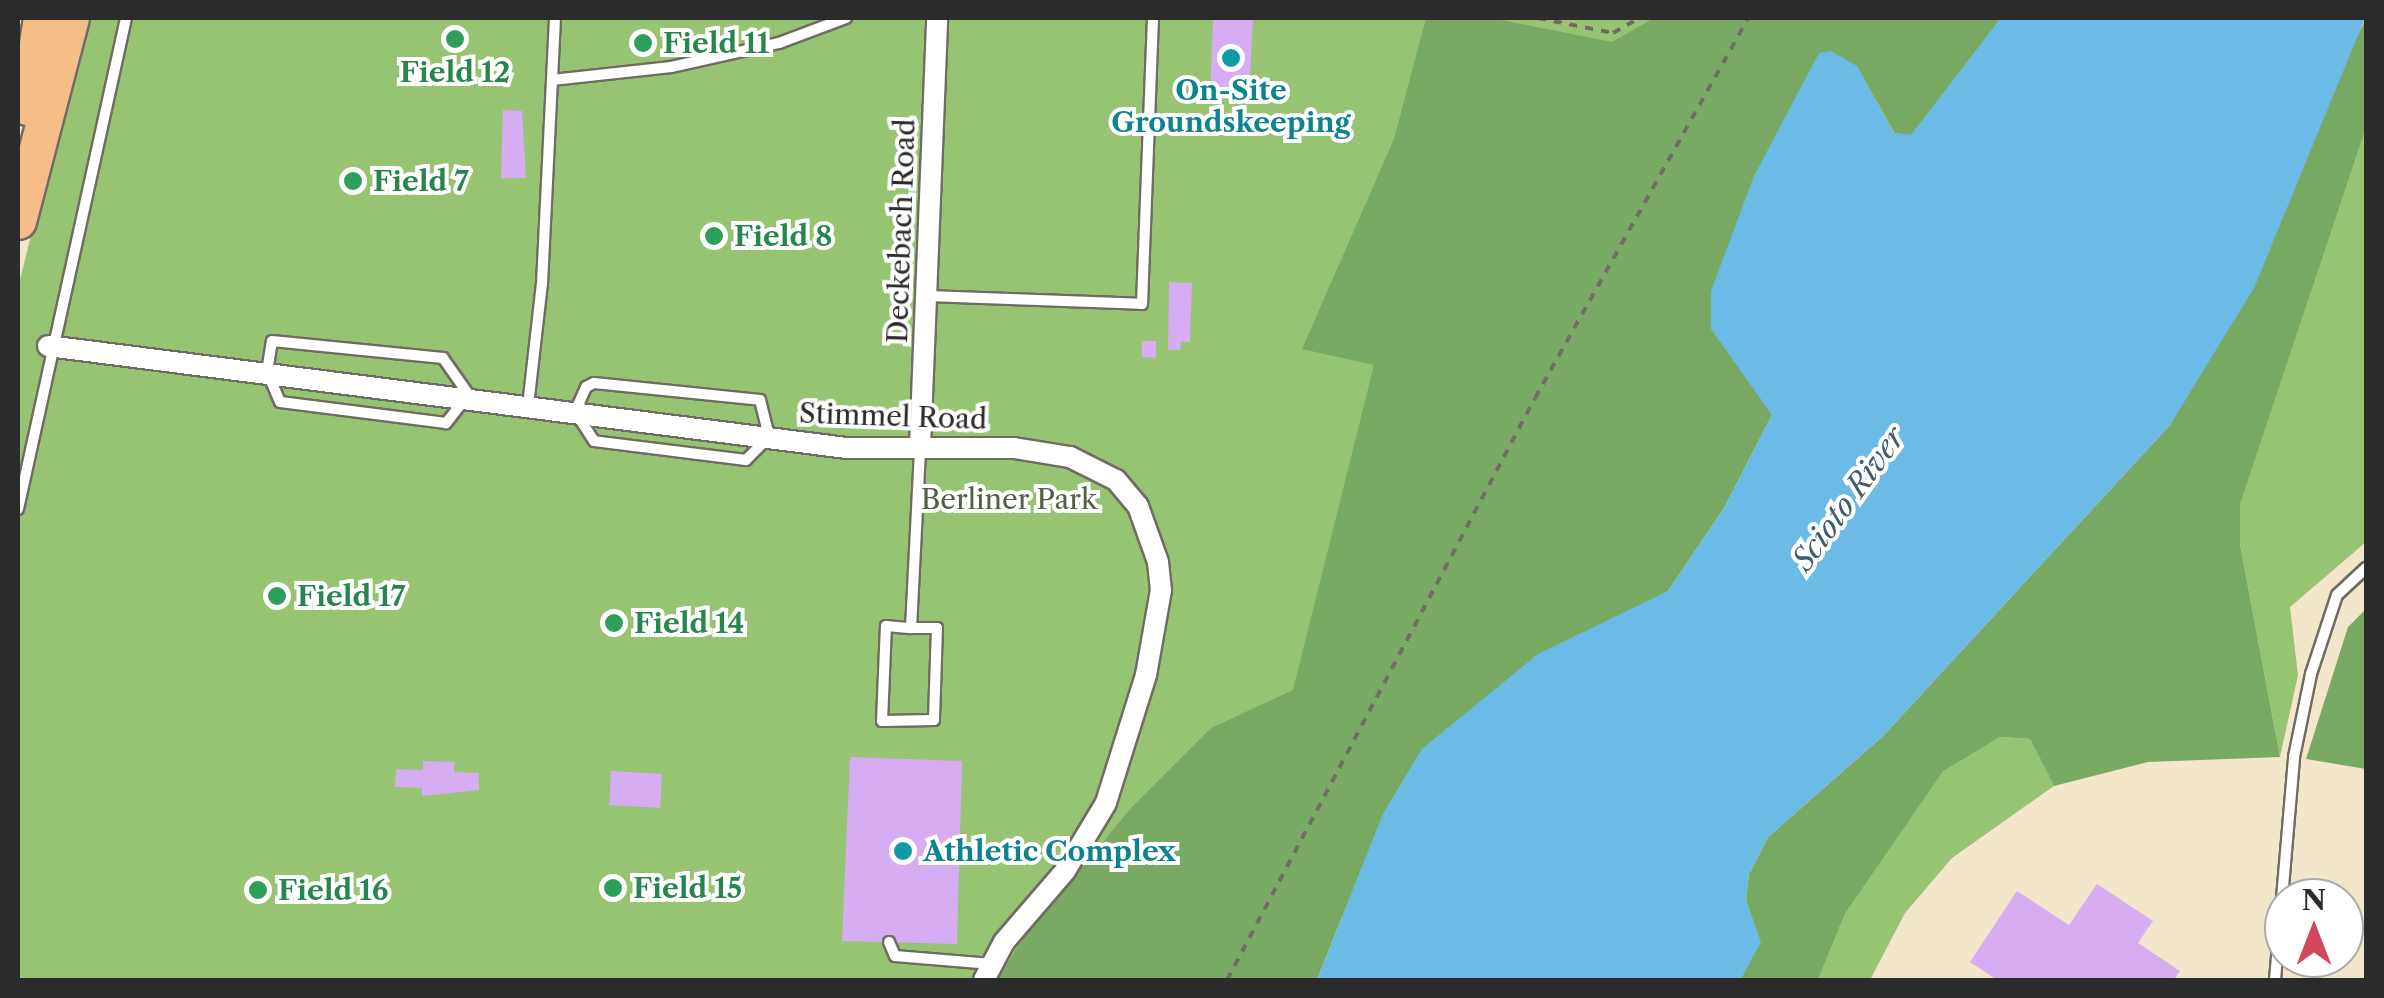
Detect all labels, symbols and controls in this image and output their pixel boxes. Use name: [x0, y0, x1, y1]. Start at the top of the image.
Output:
place label: Field 11: [663, 26, 769, 60]
marker: Field 12: [444, 28, 466, 50]
marker: Field 11: [632, 32, 654, 54]
marker: On-Site Groundskeeping: [1220, 47, 1242, 69]
place label: Field 12: [400, 55, 510, 89]
place label: On-Site Groundskeeping: [1111, 73, 1351, 139]
street label: Deckebach Road: [880, 118, 922, 344]
place label: Field 7: [373, 164, 469, 198]
marker: Field 7: [342, 170, 364, 192]
place label: Field 8: [734, 219, 832, 253]
marker: Field 8: [703, 225, 725, 247]
street label: Stimmel Road: [798, 396, 988, 436]
water label: Scioto River: [1785, 420, 1913, 578]
park label: Berliner Park: [920, 482, 1098, 516]
place label: Field 17: [297, 579, 405, 613]
marker: Field 17: [266, 585, 288, 607]
place label: Field 14: [634, 606, 744, 640]
marker: Field 14: [603, 612, 625, 634]
place label: Athletic Complex: [923, 834, 1176, 868]
marker: Athletic Complex: [892, 840, 914, 862]
place label: Field 15: [633, 871, 742, 905]
place label: Field 16: [278, 873, 389, 907]
marker: Field 15: [602, 877, 624, 899]
north arrow: [2264, 878, 2364, 978]
marker: Field 16: [247, 879, 269, 901]
text: N: [2302, 883, 2326, 917]

